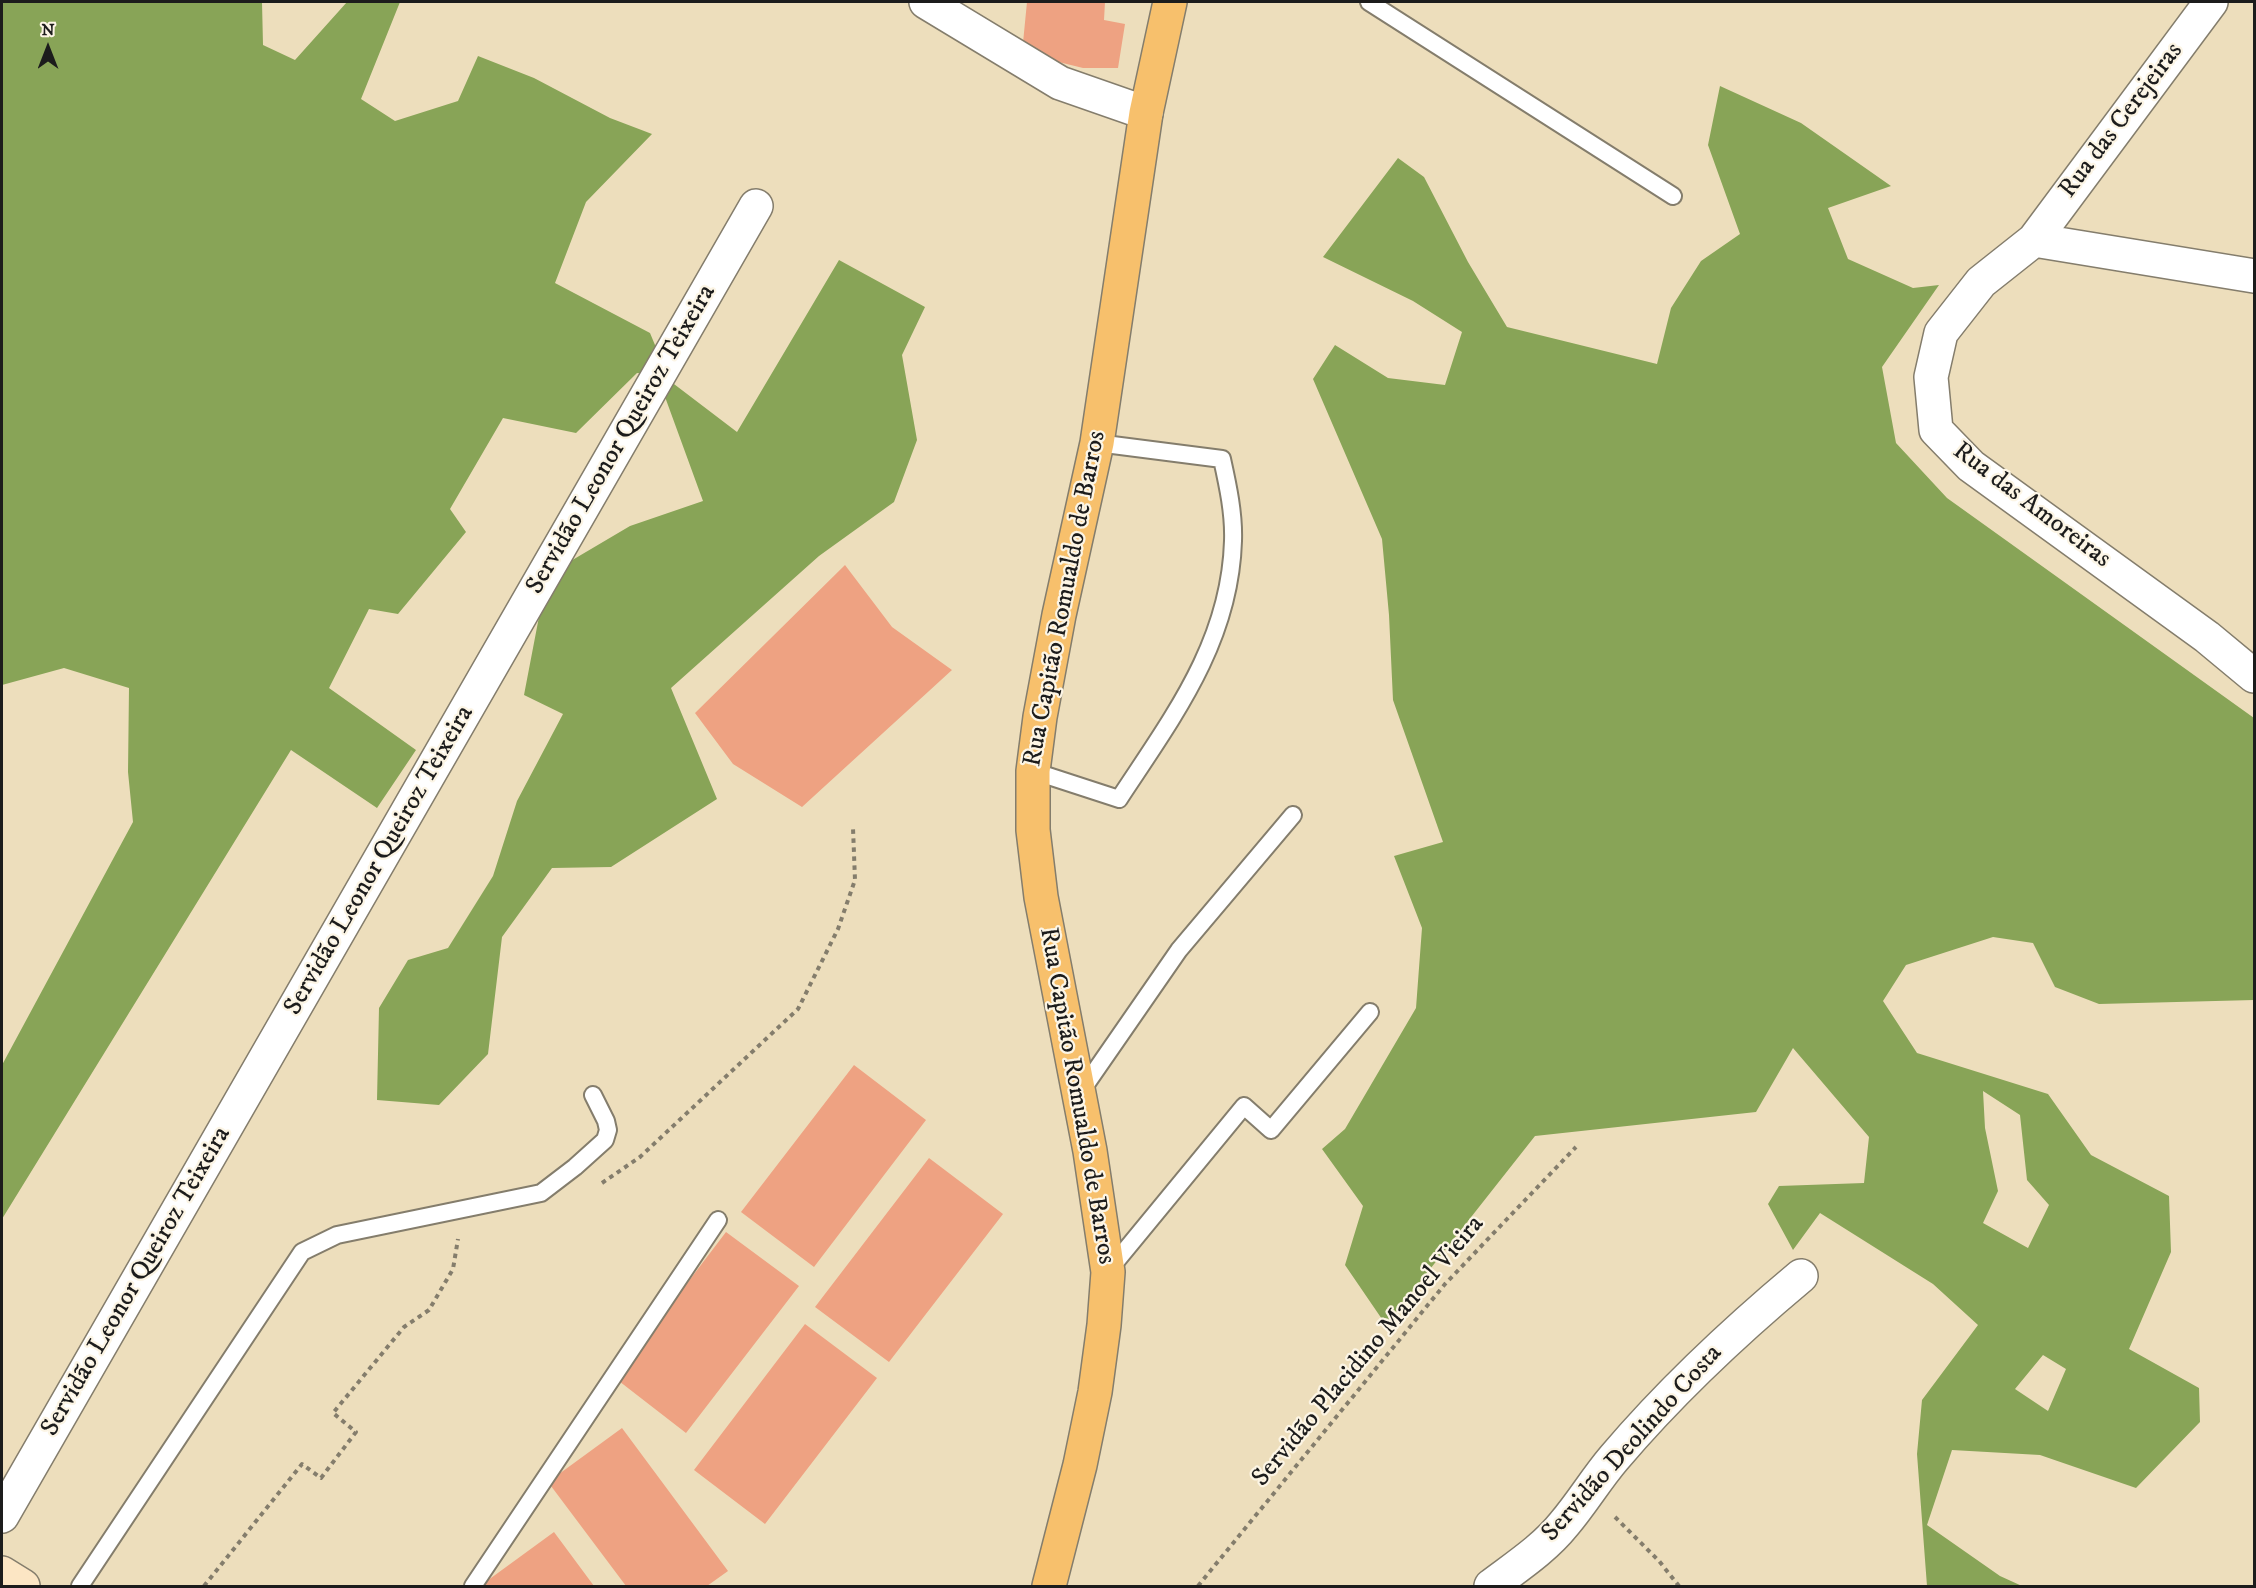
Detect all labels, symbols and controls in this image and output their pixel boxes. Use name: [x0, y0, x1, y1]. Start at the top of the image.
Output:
north arrow: [18, 18, 78, 78]
text: N: [41, 20, 55, 40]
street label: Rua das Cerejeiras: [2053, 37, 2191, 205]
street label: Servidão Leonor Queiroz Teixeira: [520, 280, 724, 600]
street label: Rua Capitão Romualdo de Barros: [1018, 428, 1114, 770]
street label: Rua das Amoreiras: [1946, 436, 2116, 576]
street label: Servidão Leonor Queiroz Teixeira: [278, 701, 482, 1021]
street label: Rua Capitão Romualdo de Barros: [1031, 925, 1121, 1267]
street label: Servidão Leonor Queiroz Teixeira: [35, 1122, 239, 1442]
street label: Servidão Placidino Manoel Vieira: [1246, 1210, 1492, 1494]
street label: Servidão Deolindo Costa: [1536, 1339, 1730, 1549]

